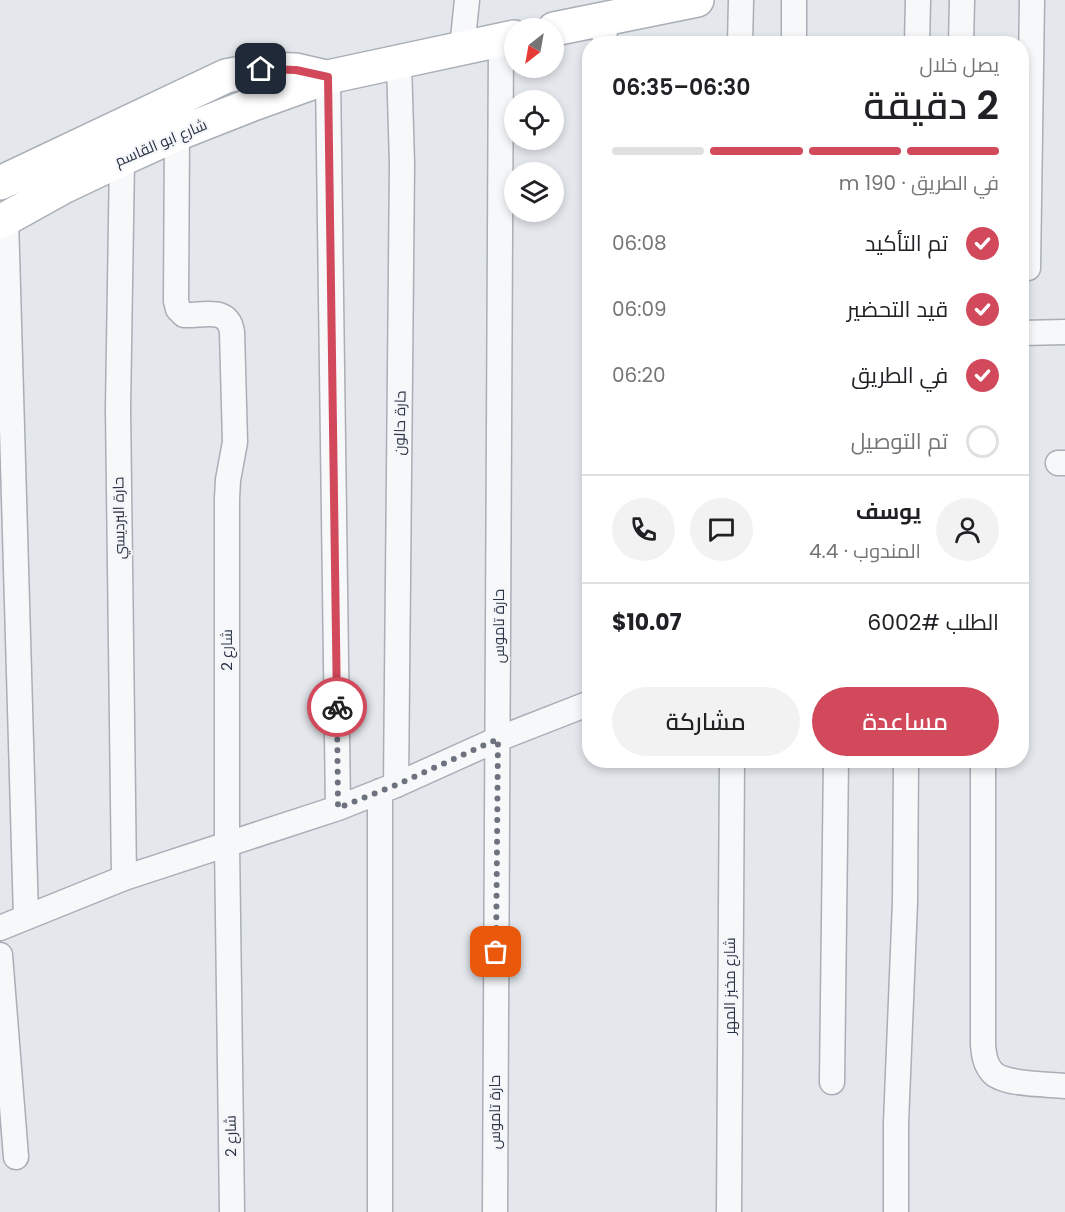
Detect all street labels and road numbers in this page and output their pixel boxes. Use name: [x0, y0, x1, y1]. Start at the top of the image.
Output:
street label: شارع ابو القاسم: [111, 114, 211, 172]
street label: حارة حالون: [388, 390, 411, 456]
street label: حارة البرديسي: [107, 477, 132, 559]
street label: حارة تاموس: [488, 589, 509, 663]
street label: شارع 2: [216, 629, 238, 671]
street label: شارع مخبز المهر: [719, 937, 741, 1036]
street label: حارة تاموس: [484, 1075, 505, 1149]
street label: شارع 2: [220, 1115, 242, 1157]

